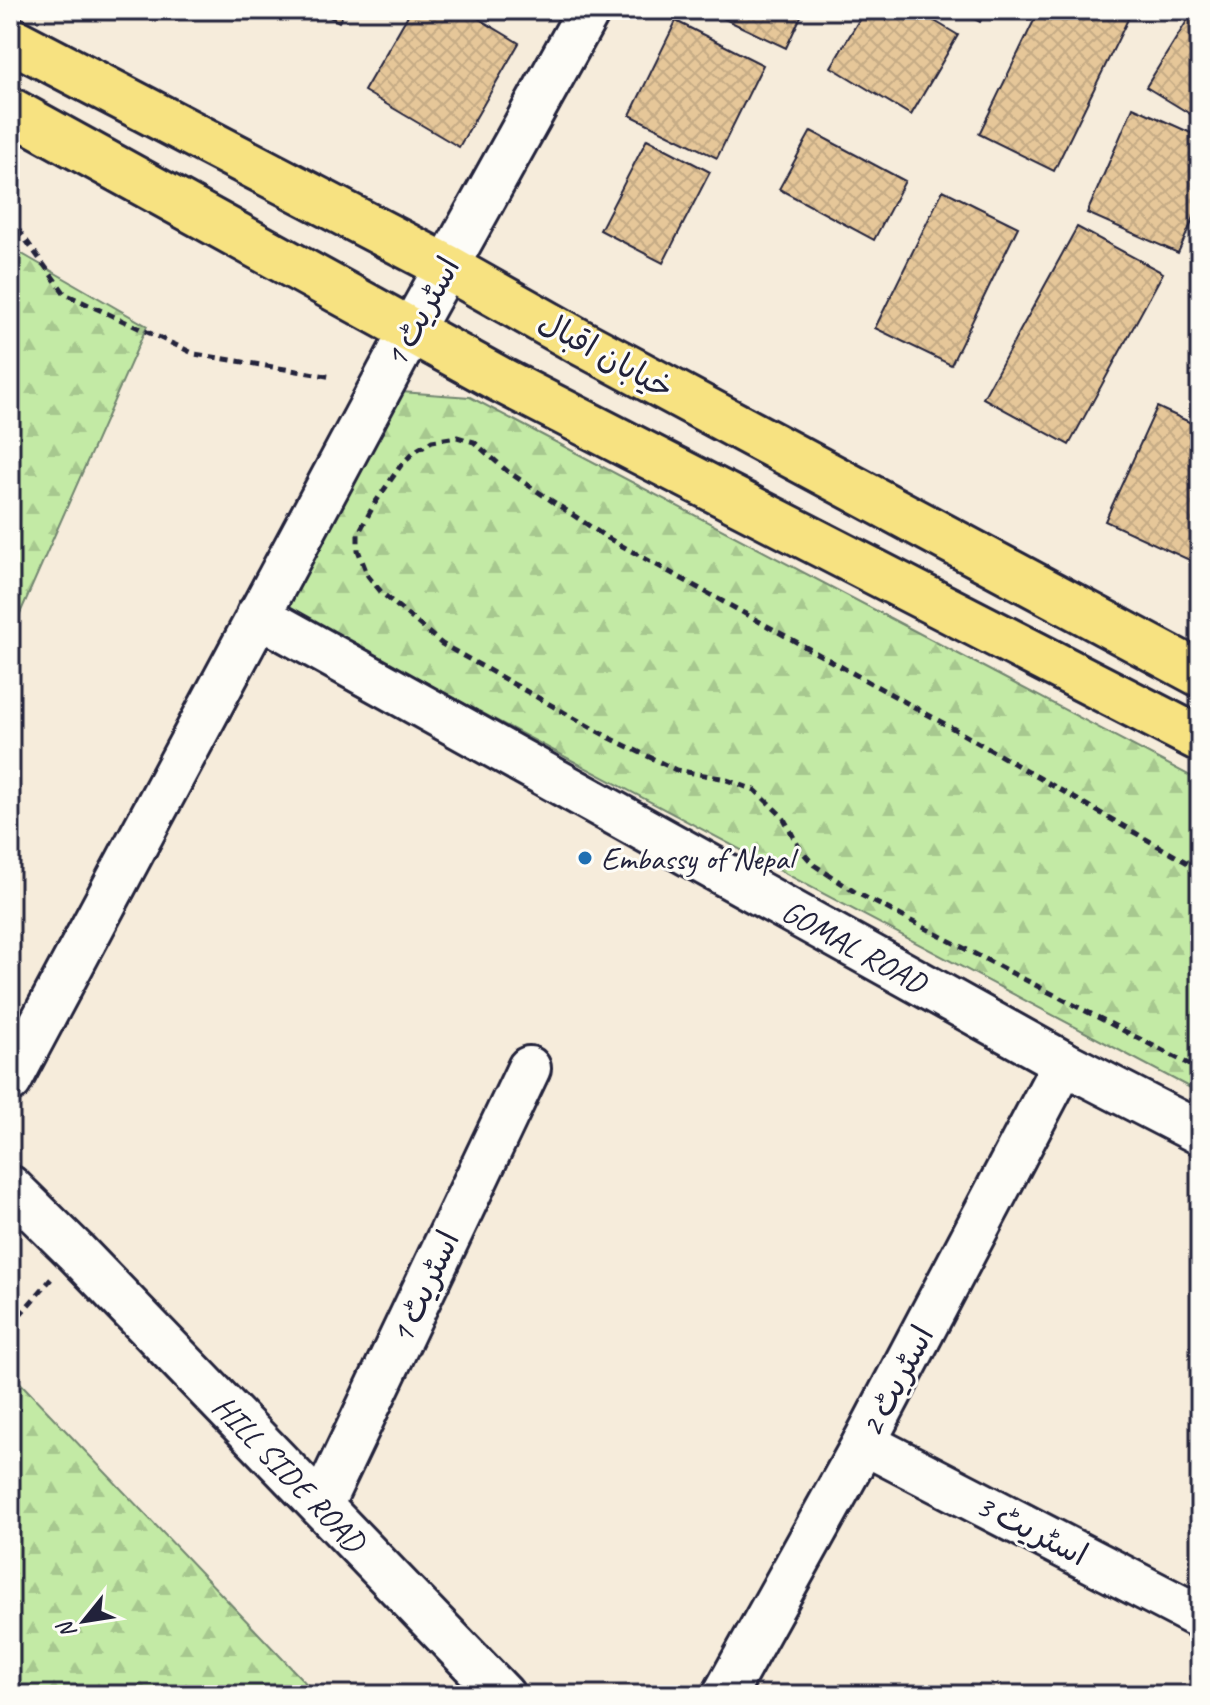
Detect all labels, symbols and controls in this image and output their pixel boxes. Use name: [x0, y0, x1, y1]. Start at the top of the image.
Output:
street label: اسٹریٹ 1: [375, 250, 469, 374]
street label: خیابان اقبال: [531, 301, 681, 409]
place label: Embassy of Nepal: [601, 838, 799, 879]
marker: Embassy of Nepal: [576, 849, 594, 867]
street label: GOMAL ROAD: [775, 890, 936, 1004]
street label: اسٹریٹ 1: [381, 1224, 469, 1350]
street label: اسٹریٹ 2: [851, 1318, 943, 1444]
street label: HILL SIDE ROAD: [204, 1386, 376, 1562]
street label: اسٹریٹ 3: [969, 1485, 1095, 1575]
north arrow: [44, 1581, 124, 1661]
text: N: [50, 1615, 83, 1643]

